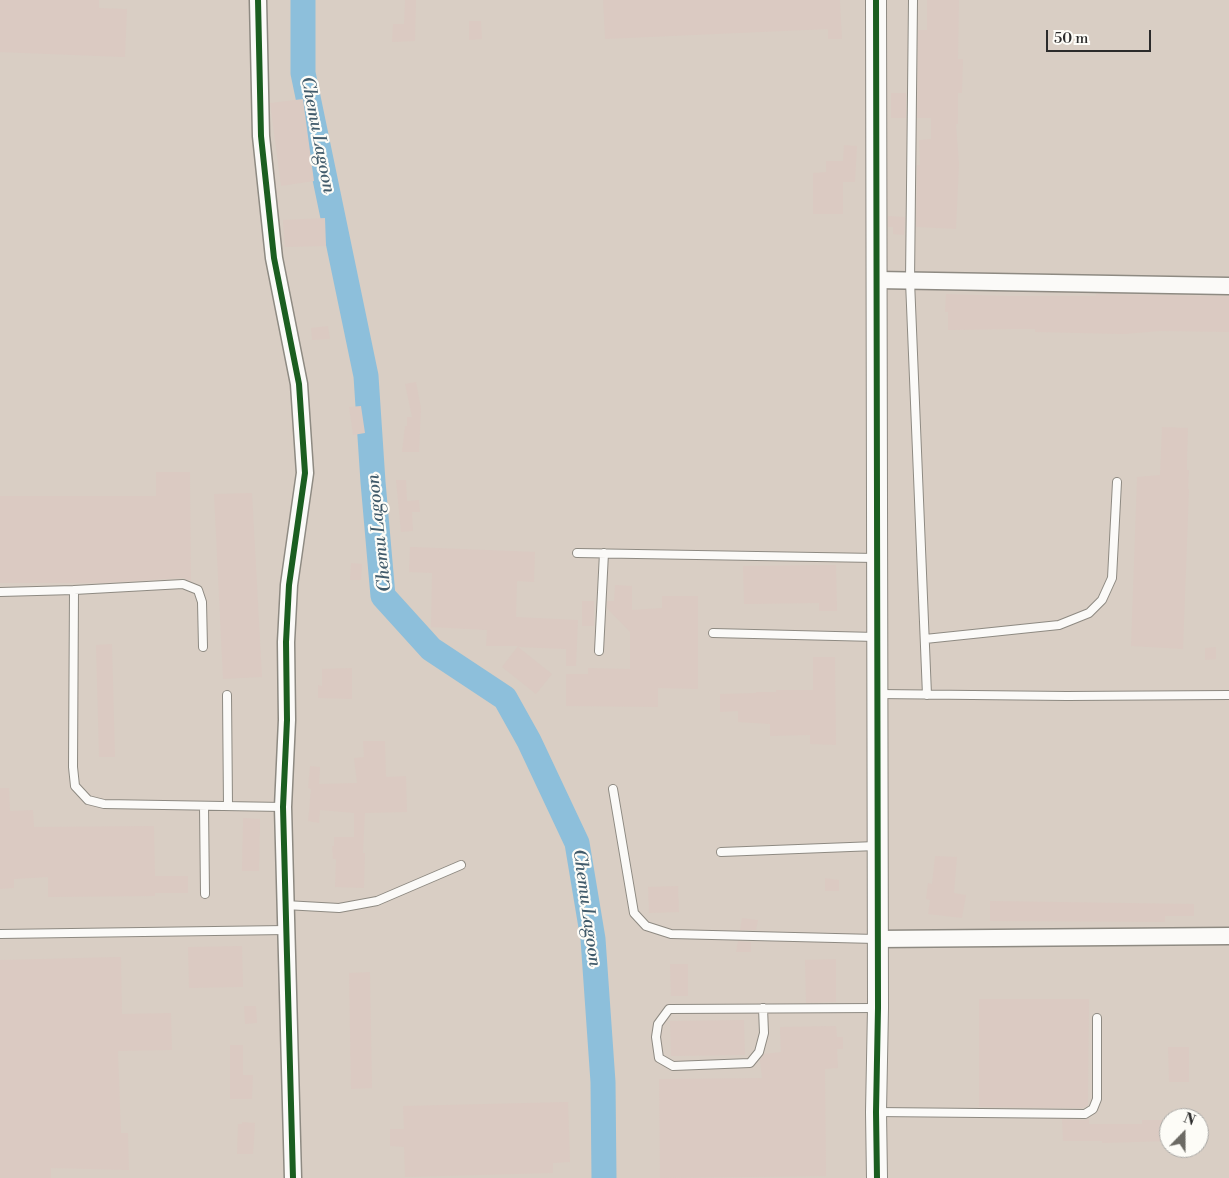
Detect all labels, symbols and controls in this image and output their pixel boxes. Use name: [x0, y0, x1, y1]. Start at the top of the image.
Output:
scale bar: [1049, 20, 1154, 52]
text: 50 m: [1054, 29, 1088, 48]
water label: Chemu Lagoon: [295, 75, 339, 195]
water label: Chemu Lagoon: [363, 473, 397, 593]
water label: Chemu Lagoon: [567, 848, 605, 968]
north arrow: [1159, 1108, 1209, 1158]
text: N: [1181, 1110, 1198, 1130]

